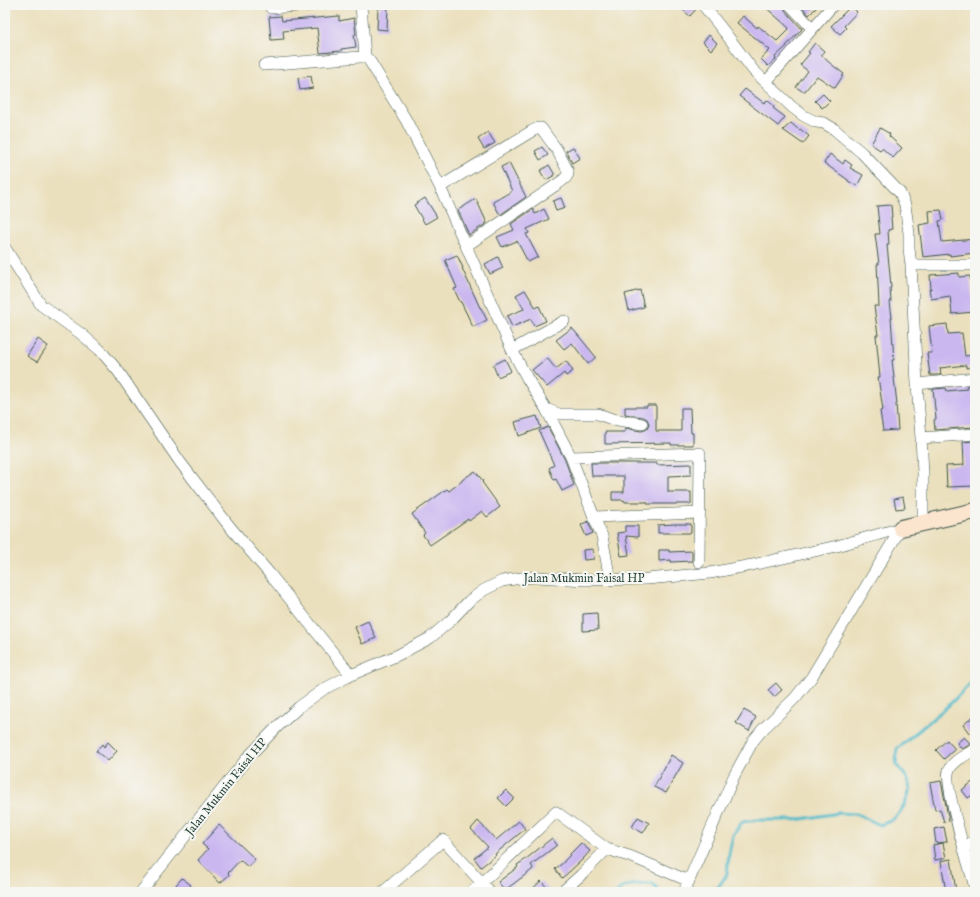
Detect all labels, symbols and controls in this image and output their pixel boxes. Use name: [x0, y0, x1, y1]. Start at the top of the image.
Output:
street label: Jalan Mukmin Faisal HP: [522, 571, 645, 587]
street label: Jalan Mukmin Faisal HP: [181, 735, 271, 841]

